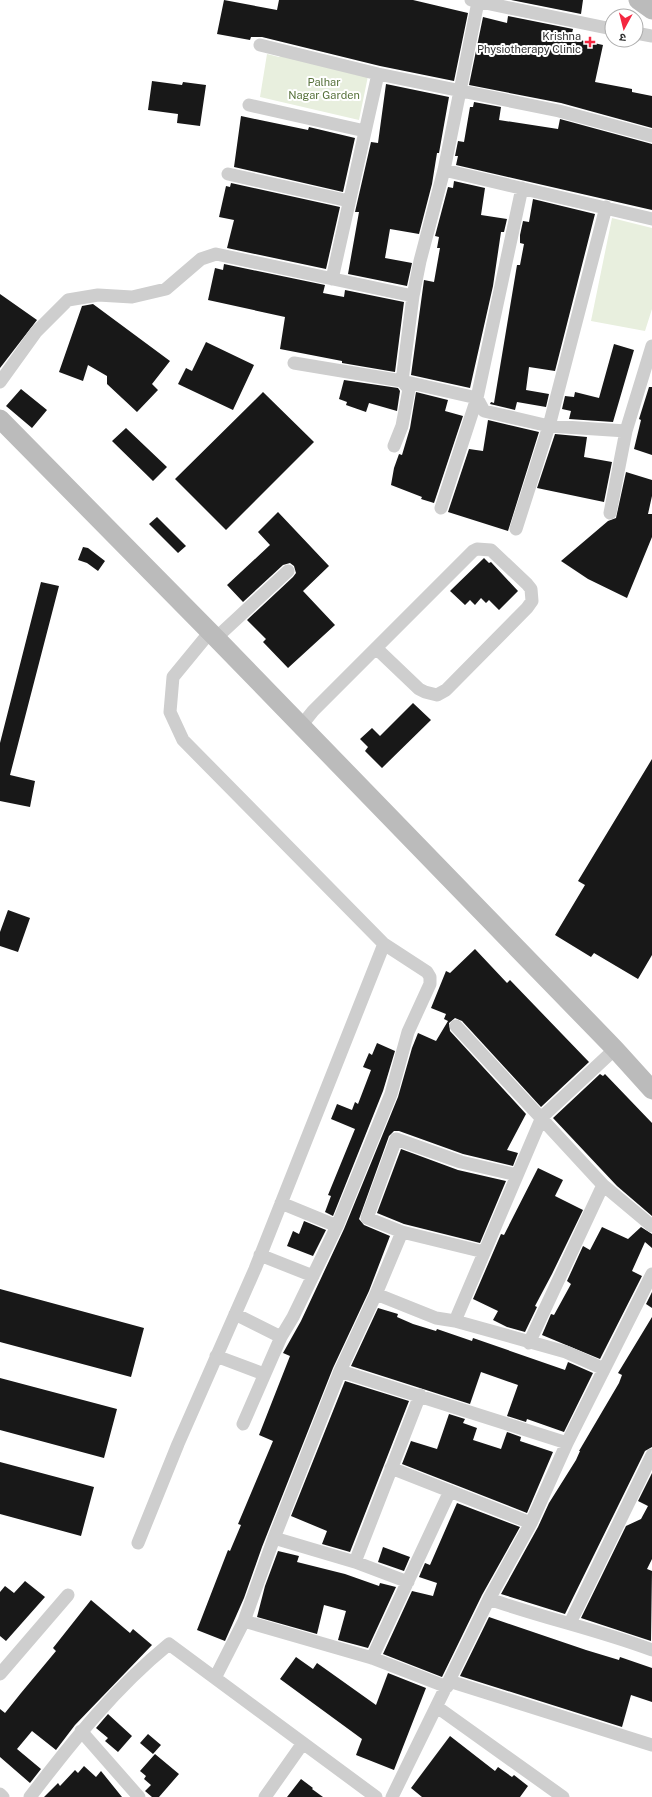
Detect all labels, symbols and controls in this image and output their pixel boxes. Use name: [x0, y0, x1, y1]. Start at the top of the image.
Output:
north arrow: [604, 8, 644, 48]
place label: Krishna Physiotherapy Clinic: [477, 30, 581, 55]
text: उ: [618, 32, 627, 44]
marker: Krishna Physiotherapy Clinic: [584, 36, 596, 48]
park label: Palhar Nagar Garden: [288, 76, 360, 101]

